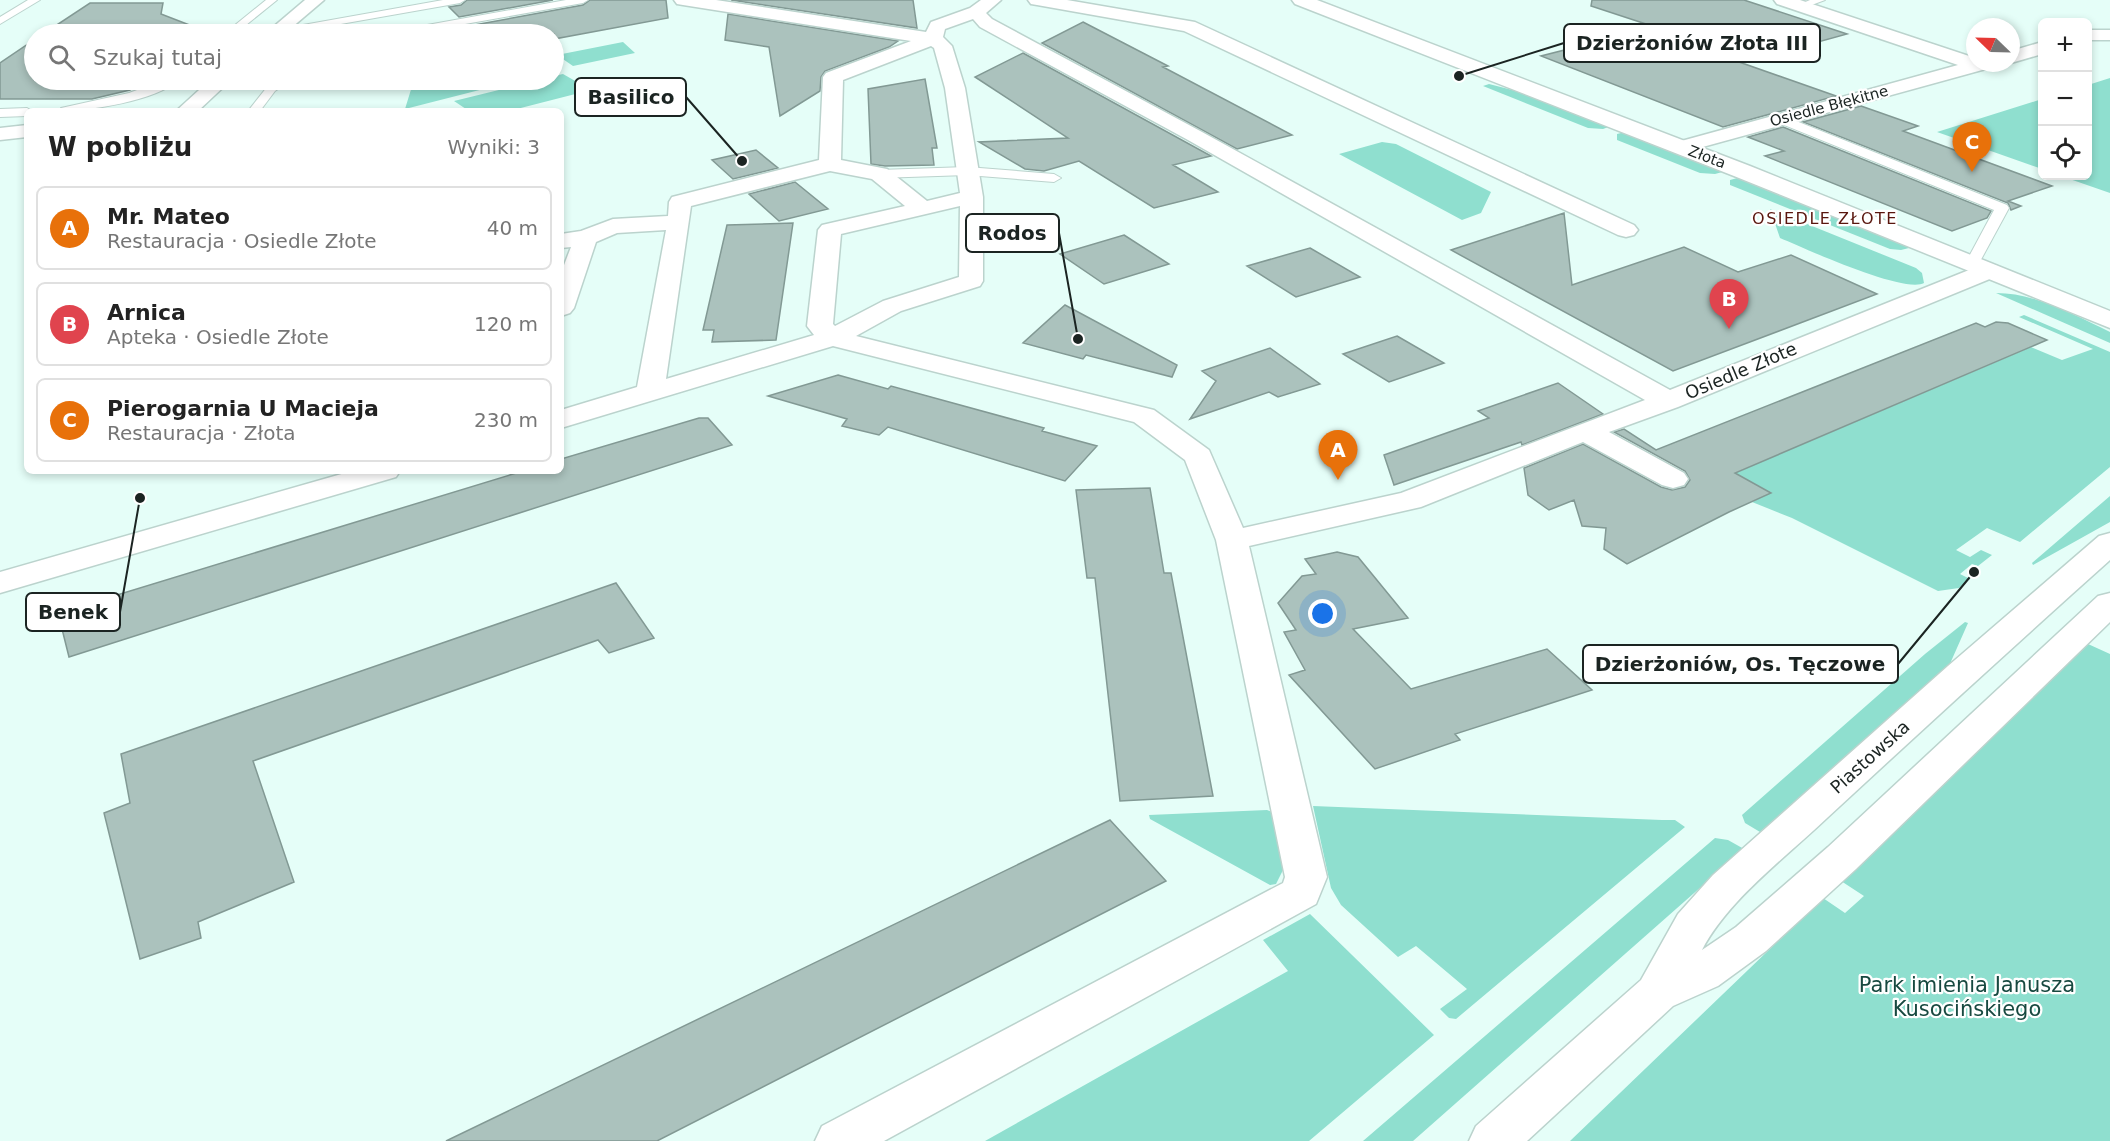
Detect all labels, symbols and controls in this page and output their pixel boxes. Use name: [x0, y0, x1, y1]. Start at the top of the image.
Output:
north arrow: [1966, 18, 2020, 72]
map controls: [2038, 18, 2092, 180]
button: +: [2038, 18, 2092, 72]
search box: [24, 24, 564, 90]
callout: Dzierżoniów Złota III: [1564, 24, 1820, 62]
text: Dzierżoniów Złota III: [1576, 31, 1808, 55]
icon: search: [45, 41, 78, 74]
text: Szukaj tutaj: [93, 45, 222, 70]
button: −: [2038, 72, 2092, 126]
callout: Basilico: [575, 78, 686, 116]
street label: Osiedle Błękitne: [1768, 82, 1890, 130]
text: Basilico: [588, 85, 674, 109]
pin: C: [1952, 122, 1992, 172]
button: locate: [2038, 126, 2092, 180]
text: W pobliżu: [48, 132, 192, 162]
text: Wyniki: 3: [448, 135, 540, 159]
street label: Złota: [1686, 142, 1728, 172]
text: Mr. Mateo: [107, 204, 230, 229]
district label: OSIEDLE ZŁOTE: [1752, 209, 1898, 228]
callout: Rodos: [966, 214, 1059, 252]
text: A: [62, 216, 77, 240]
text: 40 m: [487, 216, 538, 240]
text: Rodos: [977, 221, 1047, 245]
text: Restauracja · Osiedle Złote: [107, 229, 377, 253]
pin: B: [1710, 280, 1748, 329]
text: Arnica: [107, 300, 186, 325]
text: B: [62, 312, 77, 336]
text: 120 m: [474, 312, 538, 336]
text: Apteka · Osiedle Złote: [107, 325, 329, 349]
street label: Osiedle Złote: [1682, 338, 1800, 404]
text: Pierogarnia U Macieja: [107, 396, 379, 421]
text: C: [62, 408, 77, 432]
text: 230 m: [474, 408, 538, 432]
text: Restauracja · Złota: [107, 421, 296, 445]
pin: A: [1318, 430, 1358, 480]
callout: Benek: [26, 593, 120, 631]
your location: [1308, 599, 1337, 628]
text: Benek: [38, 600, 109, 624]
callout: Dzierżoniów, Os. Tęczowe: [1583, 645, 1898, 683]
text: Dzierżoniów, Os. Tęczowe: [1595, 652, 1885, 676]
street label: Piastowska: [1826, 716, 1914, 798]
park label: Park imienia Janusza Kusocińskiego: [1859, 973, 2075, 1021]

